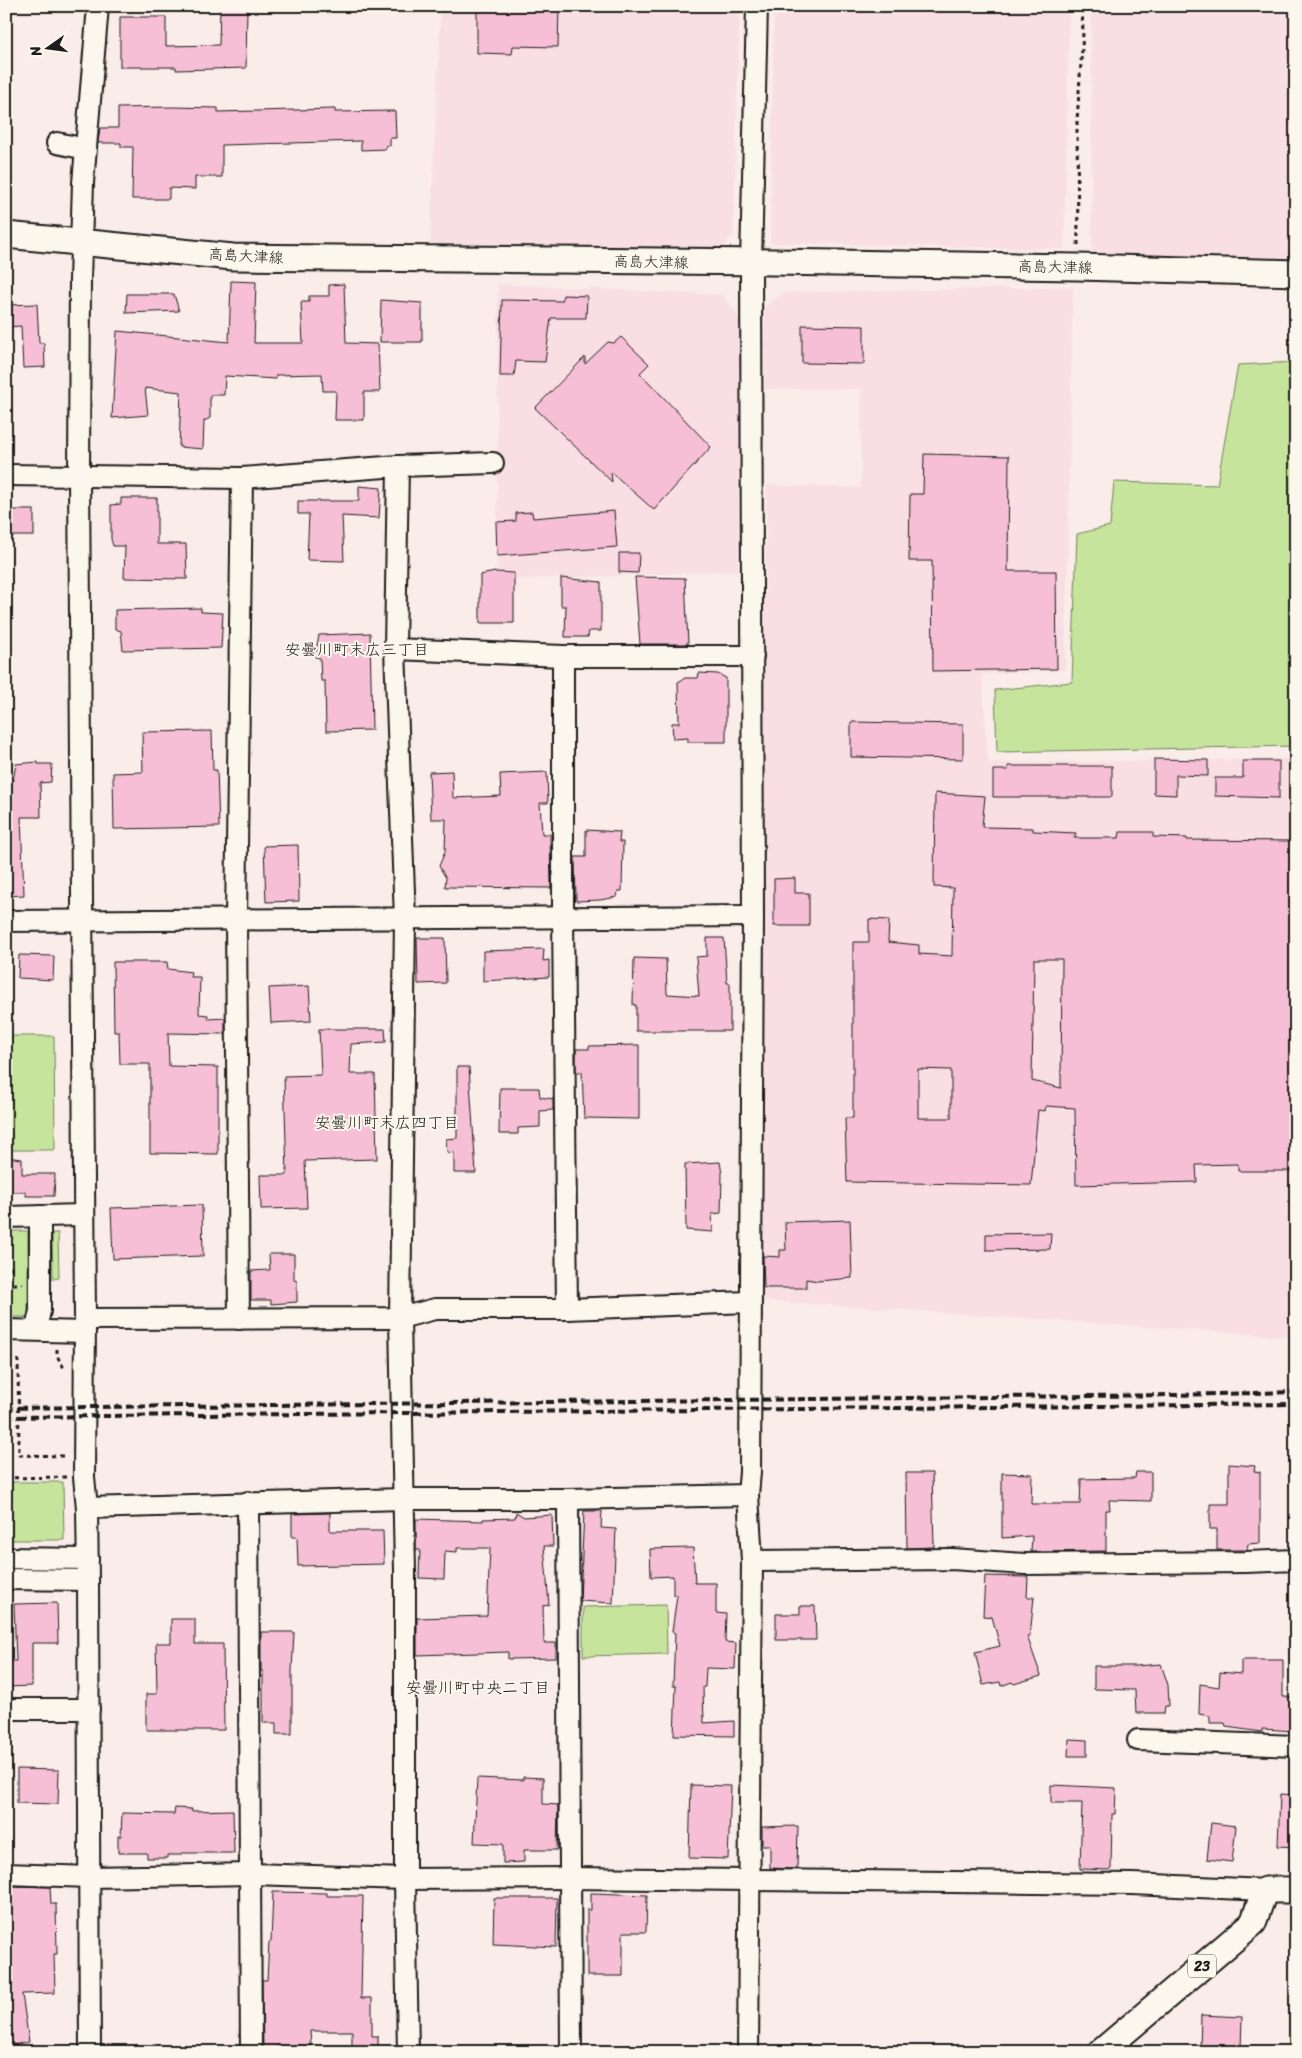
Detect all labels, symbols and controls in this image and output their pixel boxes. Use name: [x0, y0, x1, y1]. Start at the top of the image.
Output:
north arrow: [22, 22, 72, 72]
text: N: [22, 43, 49, 60]
street label: 高島大津線: [208, 241, 284, 271]
street label: 高島大津線: [613, 248, 689, 276]
street label: 高島大津線: [1017, 253, 1093, 281]
district label: 安曇川町末広三丁目: [285, 635, 429, 664]
district label: 安曇川町末広四丁目: [315, 1108, 459, 1137]
district label: 安曇川町中央二丁目: [406, 1673, 550, 1702]
road number: 23: [1188, 1954, 1216, 1978]

